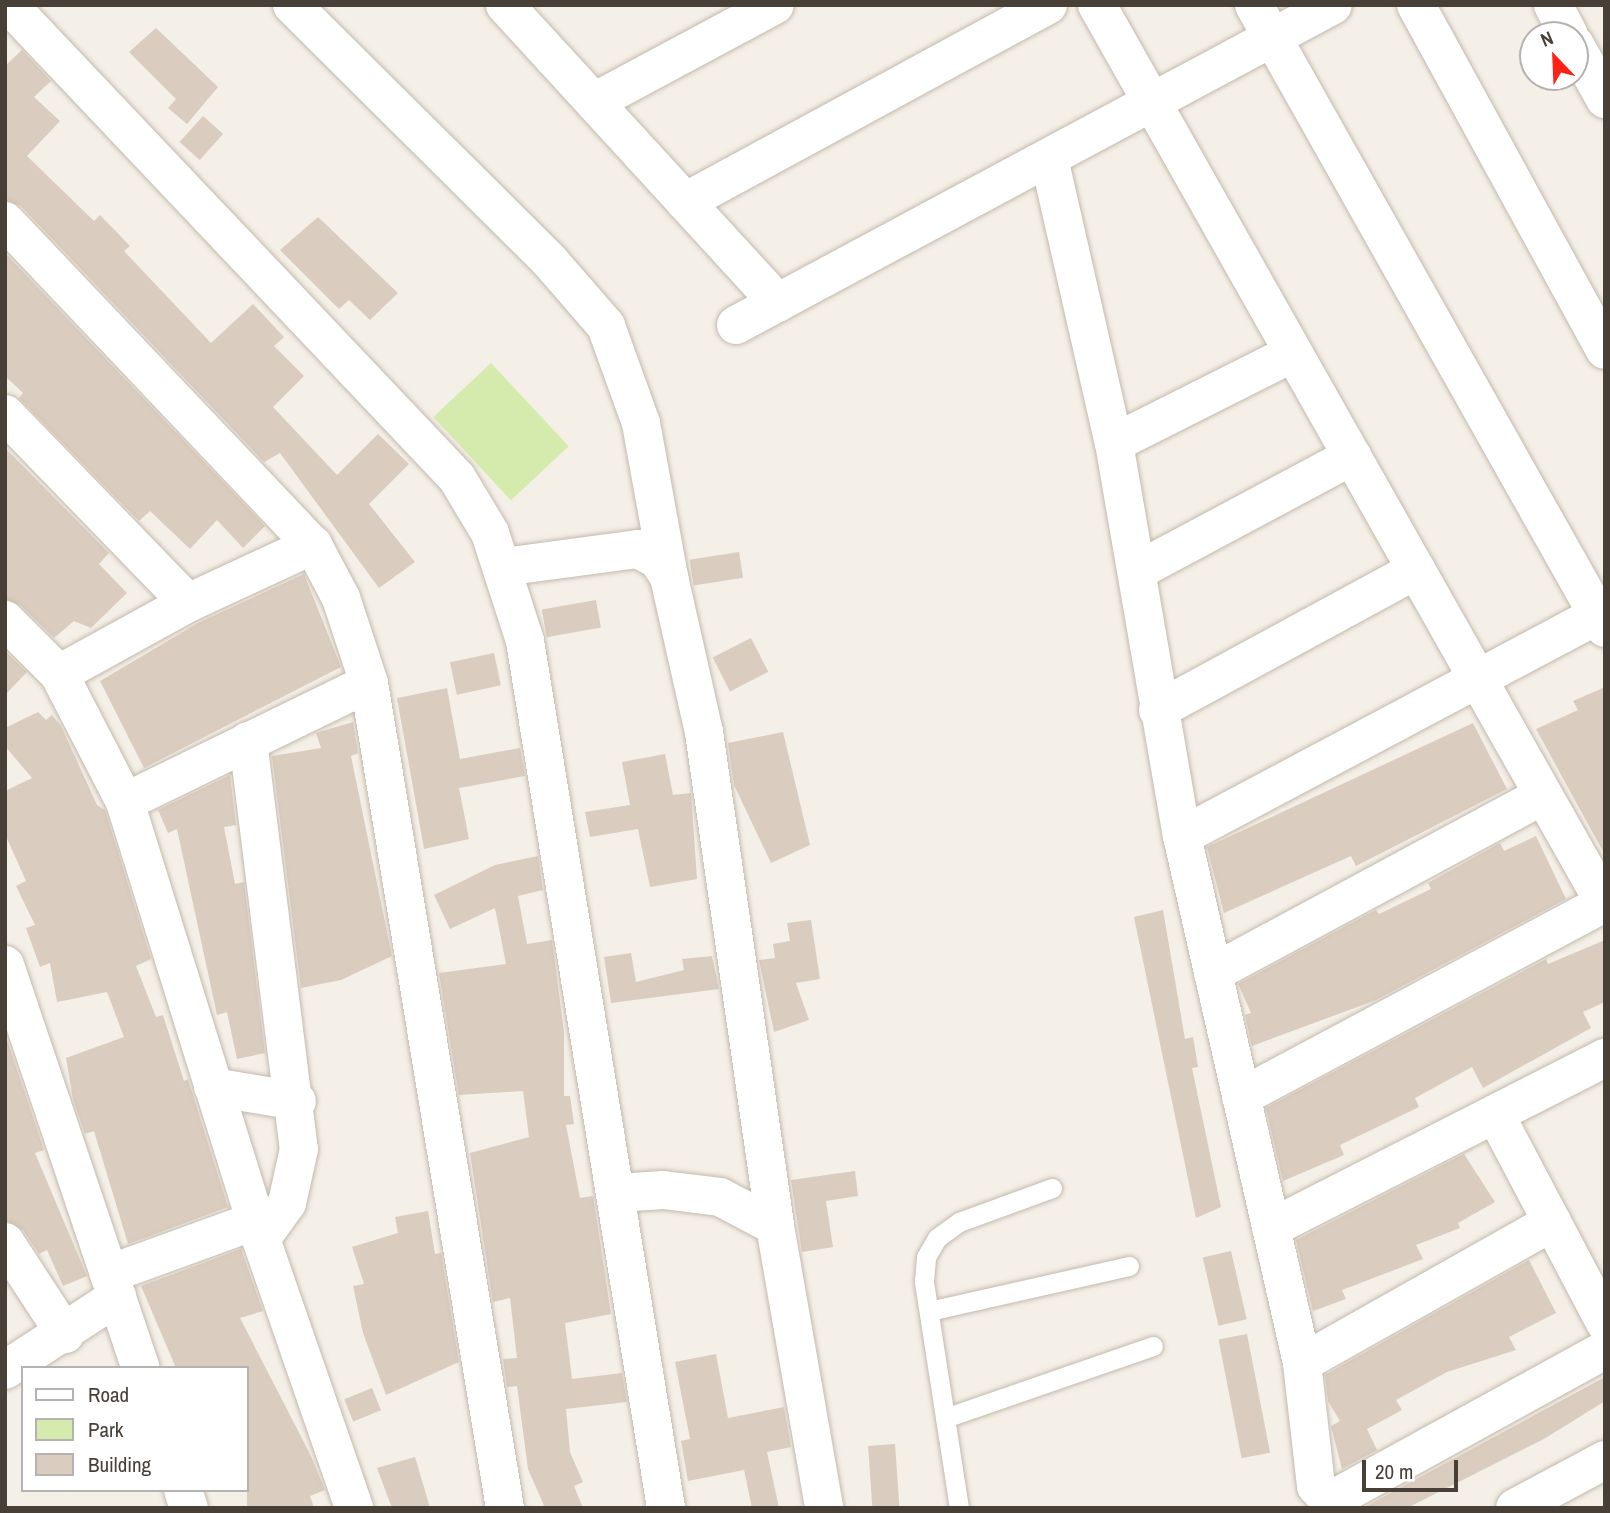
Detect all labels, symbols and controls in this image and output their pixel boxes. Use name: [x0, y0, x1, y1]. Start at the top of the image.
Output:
north arrow: [1519, 21, 1589, 91]
text: N: [1536, 24, 1557, 53]
legend: [21, 1366, 248, 1492]
text: Road: [88, 1380, 129, 1409]
text: Park: [88, 1415, 123, 1444]
scale bar: [1365, 1446, 1461, 1490]
text: Building: [88, 1450, 151, 1479]
text: 20 m: [1375, 1457, 1413, 1486]

